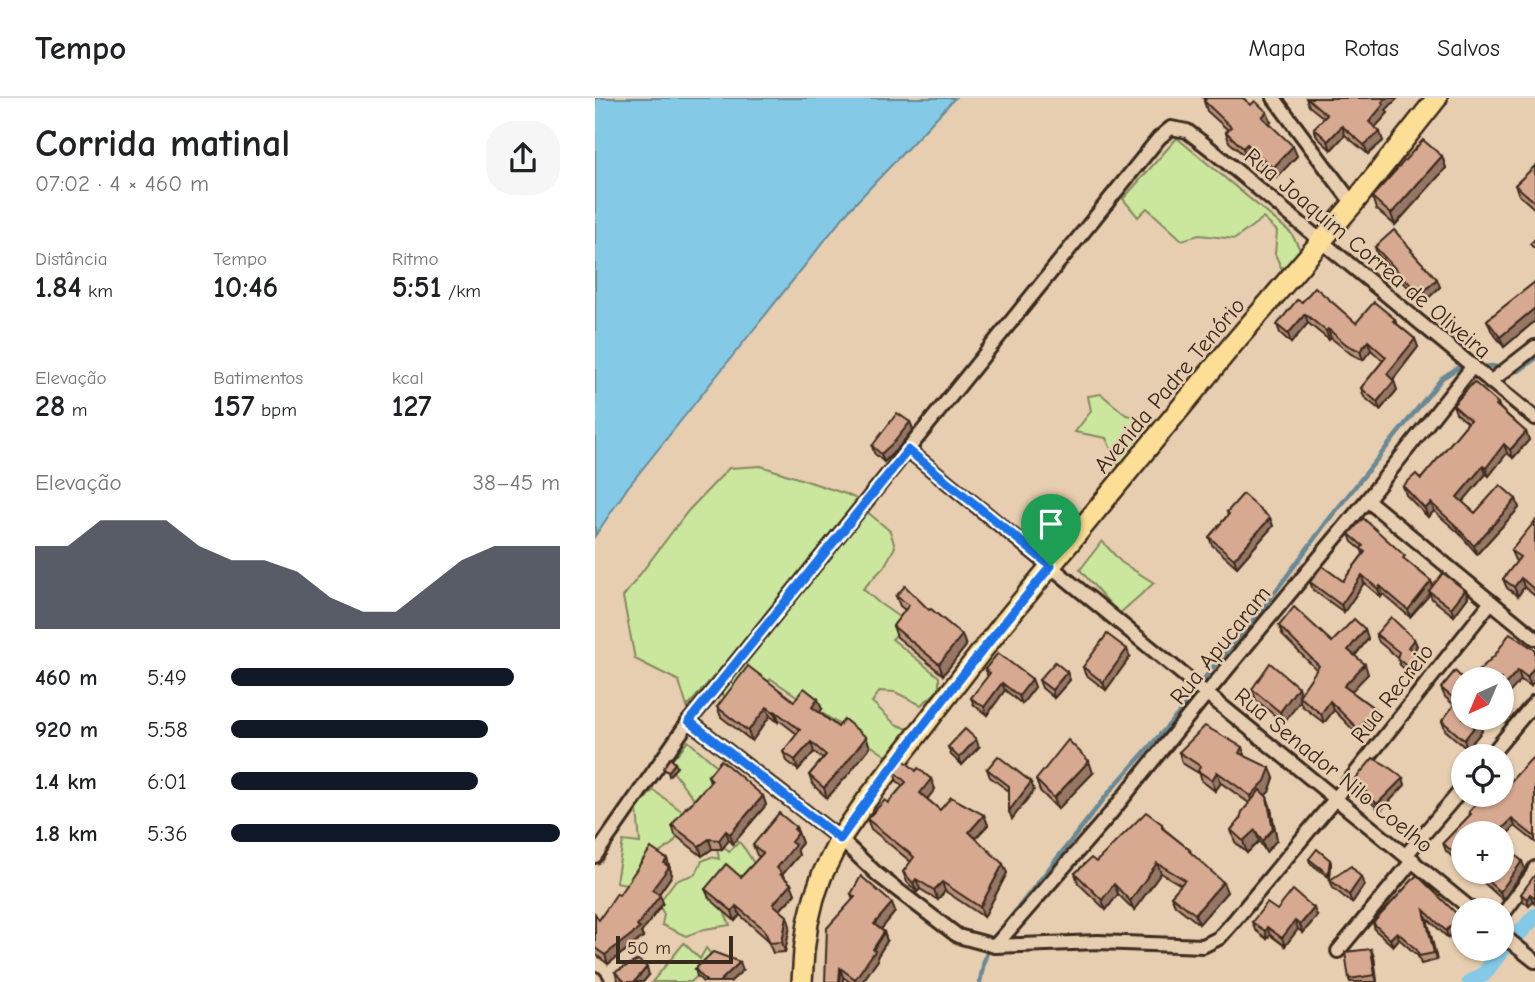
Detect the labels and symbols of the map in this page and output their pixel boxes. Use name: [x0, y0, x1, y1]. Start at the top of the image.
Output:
street label: Rua Joaquim Correa de Oliveira: [1239, 142, 1496, 364]
street label: Avenida Padre Tenório: [1088, 292, 1251, 479]
pin: [1021, 494, 1081, 566]
street label: Rua Apucaram: [1164, 581, 1276, 710]
street label: Rua Recreio: [1345, 638, 1440, 748]
north arrow: [1451, 667, 1514, 730]
street label: Rua Senador Nilo Coelho: [1229, 682, 1438, 859]
scale bar: [616, 933, 733, 965]

